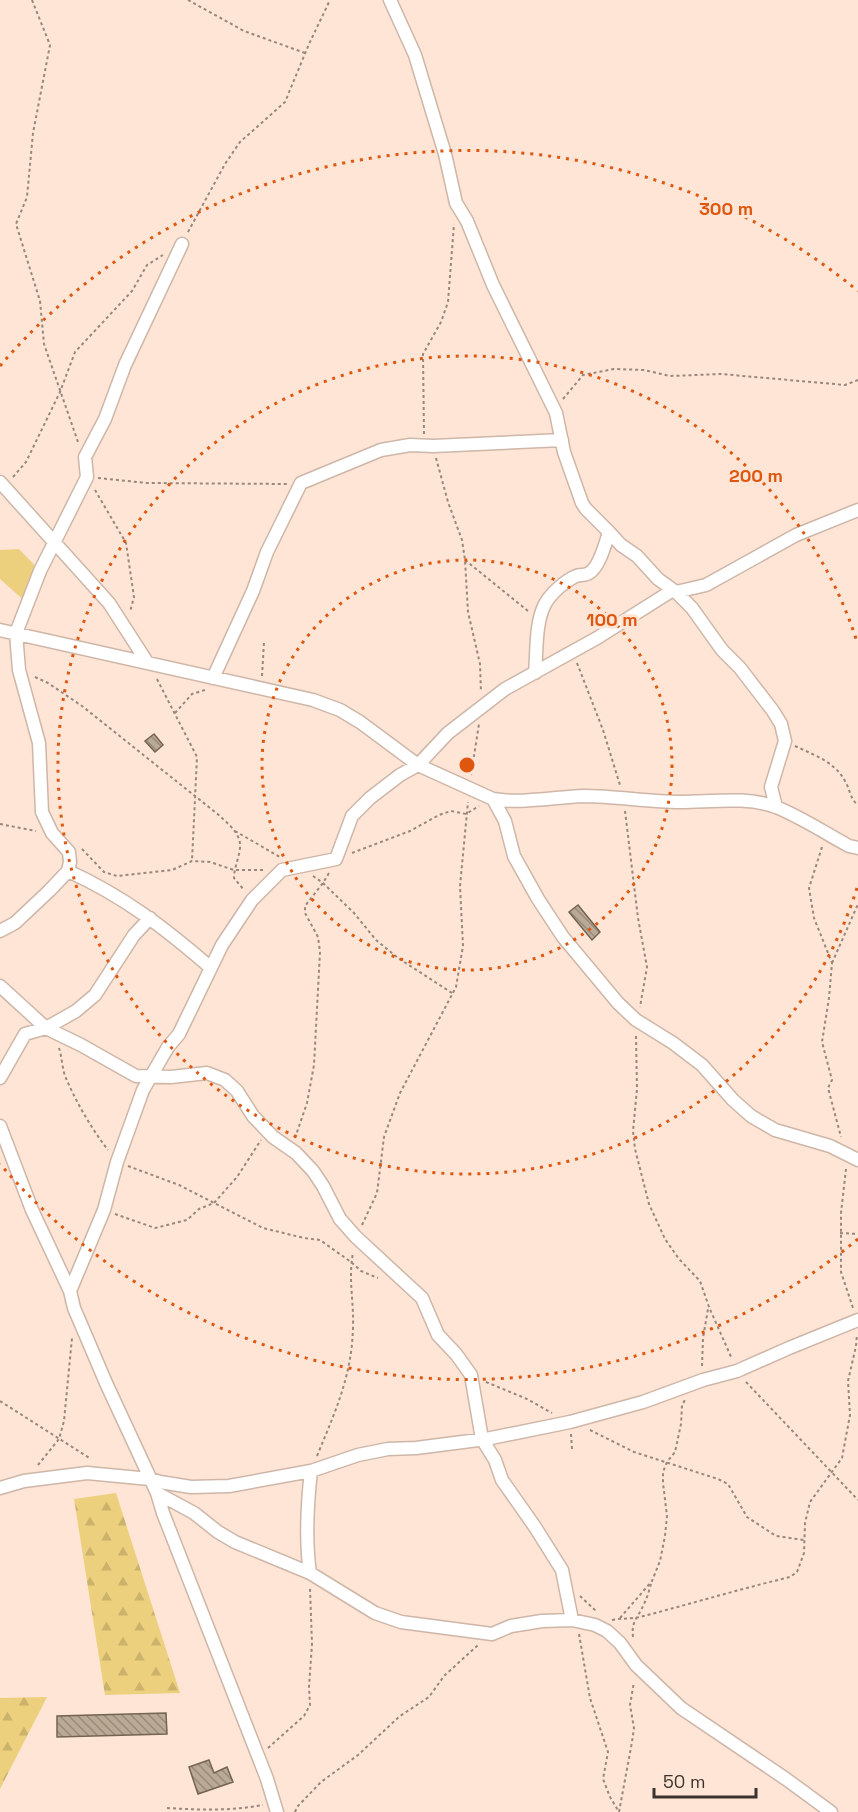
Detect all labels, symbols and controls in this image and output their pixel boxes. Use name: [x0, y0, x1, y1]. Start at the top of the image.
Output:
text: 300 m: [699, 197, 753, 220]
text: 200 m: [729, 464, 783, 487]
text: 100 m: [586, 608, 638, 631]
centre of rings: [457, 755, 477, 775]
scale bar: [654, 1761, 756, 1799]
text: 50 m: [663, 1770, 705, 1793]

